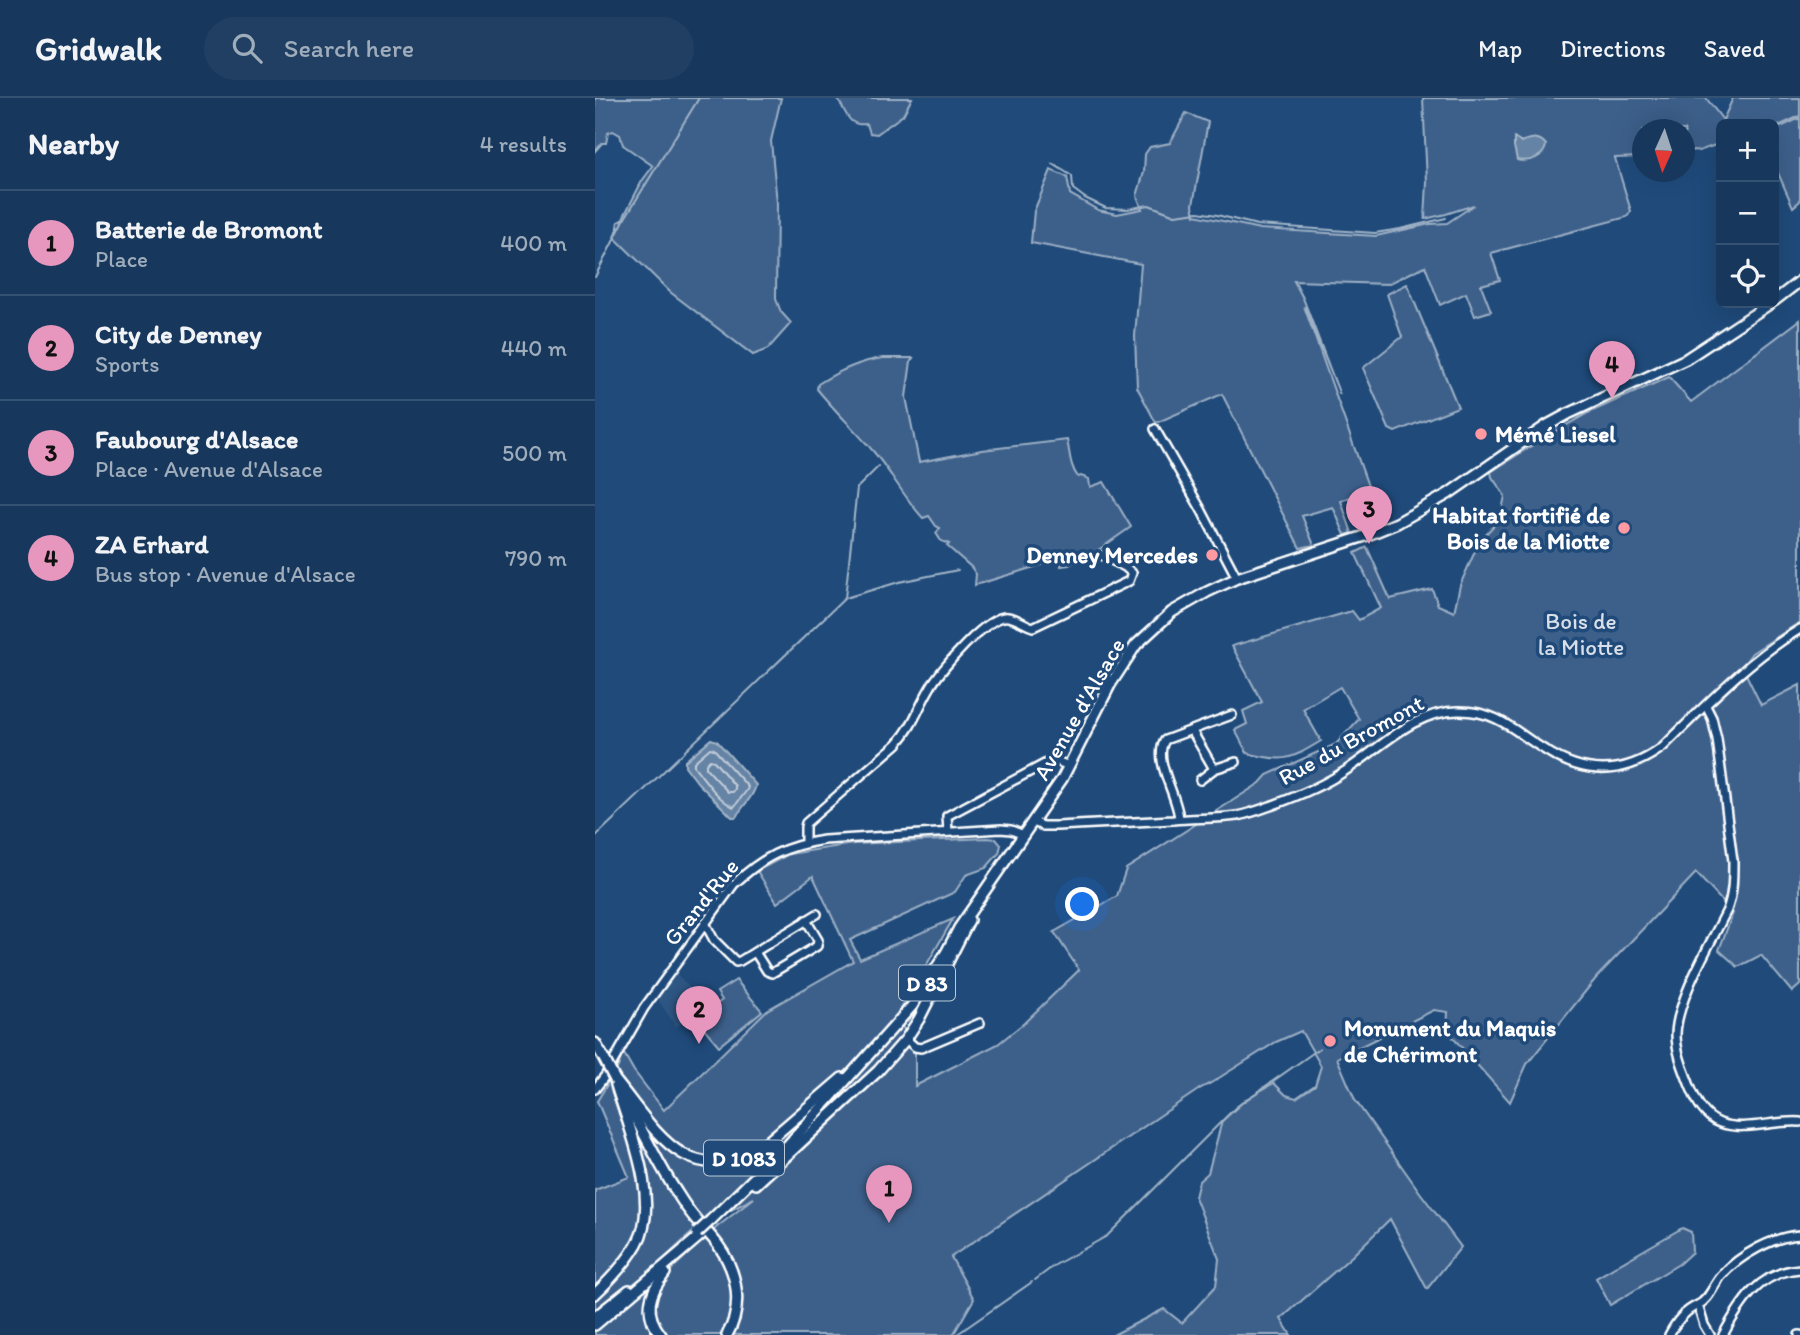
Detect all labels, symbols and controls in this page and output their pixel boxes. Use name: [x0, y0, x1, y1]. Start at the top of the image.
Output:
search box: [204, 17, 694, 80]
text: Gridwalk: [35, 29, 162, 68]
icon: search: [228, 29, 266, 67]
text: Search here: [284, 32, 414, 64]
text: Map: [1478, 34, 1522, 63]
text: Directions: [1560, 34, 1666, 63]
text: Saved: [1704, 34, 1765, 63]
north arrow: [1632, 119, 1695, 182]
map controls: [1716, 119, 1779, 308]
button: +: [1716, 119, 1779, 182]
text: Nearby: [28, 125, 119, 162]
text: 4 results: [480, 130, 567, 158]
button: −: [1716, 182, 1779, 245]
text: Batterie de Bromont: [95, 213, 323, 245]
text: 1: [46, 229, 56, 257]
text: 400 m: [500, 229, 567, 257]
text: Place: [95, 245, 148, 273]
button: locate: [1716, 245, 1779, 308]
text: City de Denney: [95, 318, 262, 350]
text: 2: [45, 334, 57, 362]
text: 440 m: [501, 334, 567, 362]
pin: 4: [1589, 341, 1635, 399]
text: Sports: [95, 350, 159, 378]
place label: Mémé Liesel: [1495, 420, 1616, 448]
text: Faubourg d'Alsace: [95, 423, 298, 455]
marker: Mémé Liesel: [1473, 426, 1489, 442]
text: 3: [45, 439, 57, 467]
text: 500 m: [502, 439, 567, 467]
text: Place · Avenue d'Alsace: [95, 455, 323, 483]
pin: 3: [1346, 486, 1392, 544]
place label: Habitat fortifié de Bois de la Miotte: [1432, 501, 1610, 555]
marker: Habitat fortifié de Bois de la Miotte: [1616, 520, 1632, 536]
text: ZA Erhard: [95, 528, 209, 560]
place label: Denney Mercedes: [1026, 541, 1198, 569]
text: 4: [44, 544, 58, 572]
text: 790 m: [505, 544, 567, 572]
marker: Denney Mercedes: [1204, 547, 1220, 563]
text: Bus stop · Avenue d'Alsace: [95, 560, 356, 588]
park label: Bois de la Miotte: [1538, 607, 1624, 661]
street label: Avenue d'Alsace: [1027, 633, 1131, 785]
street label: Rue du Bromont: [1274, 688, 1429, 791]
street label: Grand'Rue: [657, 853, 745, 951]
your location: [1065, 887, 1099, 921]
road number: D 83: [899, 966, 955, 1001]
pin: 2: [676, 986, 722, 1044]
place label: Monument du Maquis de Chérimont: [1344, 1014, 1556, 1068]
marker: Monument du Maquis de Chérimont: [1322, 1033, 1338, 1049]
road number: D 1083: [704, 1140, 784, 1176]
pin: 1: [866, 1165, 912, 1223]

